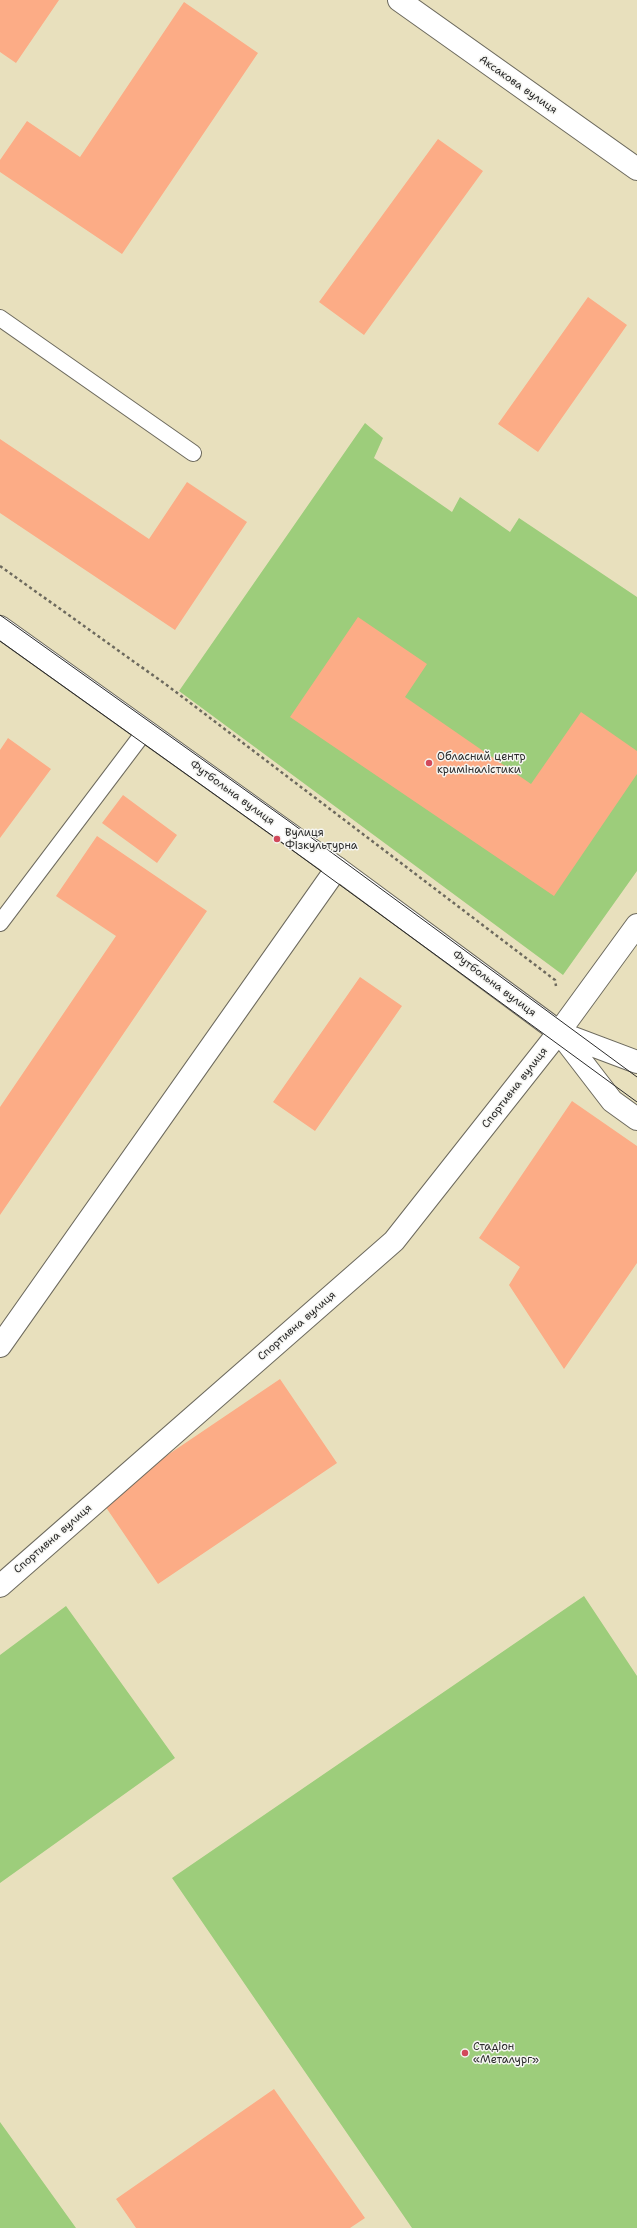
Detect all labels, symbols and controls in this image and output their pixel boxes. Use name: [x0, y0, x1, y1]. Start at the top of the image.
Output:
street label: Аксакова вулиця: [476, 53, 560, 117]
place label: Обласний центр криміналістики: [437, 750, 526, 776]
street label: Футбольна вулиця: [187, 758, 277, 828]
marker: Обласний центр криміналістики: [424, 758, 434, 768]
place label: Вулиця Фізкультурна: [285, 826, 358, 852]
marker: Вулиця Фізкультурна: [272, 834, 282, 844]
street label: Футбольна вулиця: [449, 948, 539, 1020]
street label: Спортивна вулиця: [479, 1045, 551, 1131]
street label: Спортивна вулиця: [255, 1289, 339, 1363]
street label: Спортивна вулиця: [11, 1502, 95, 1576]
place label: Стадіон «Металург»: [473, 2040, 539, 2066]
marker: Стадіон «Металург»: [460, 2048, 470, 2058]

